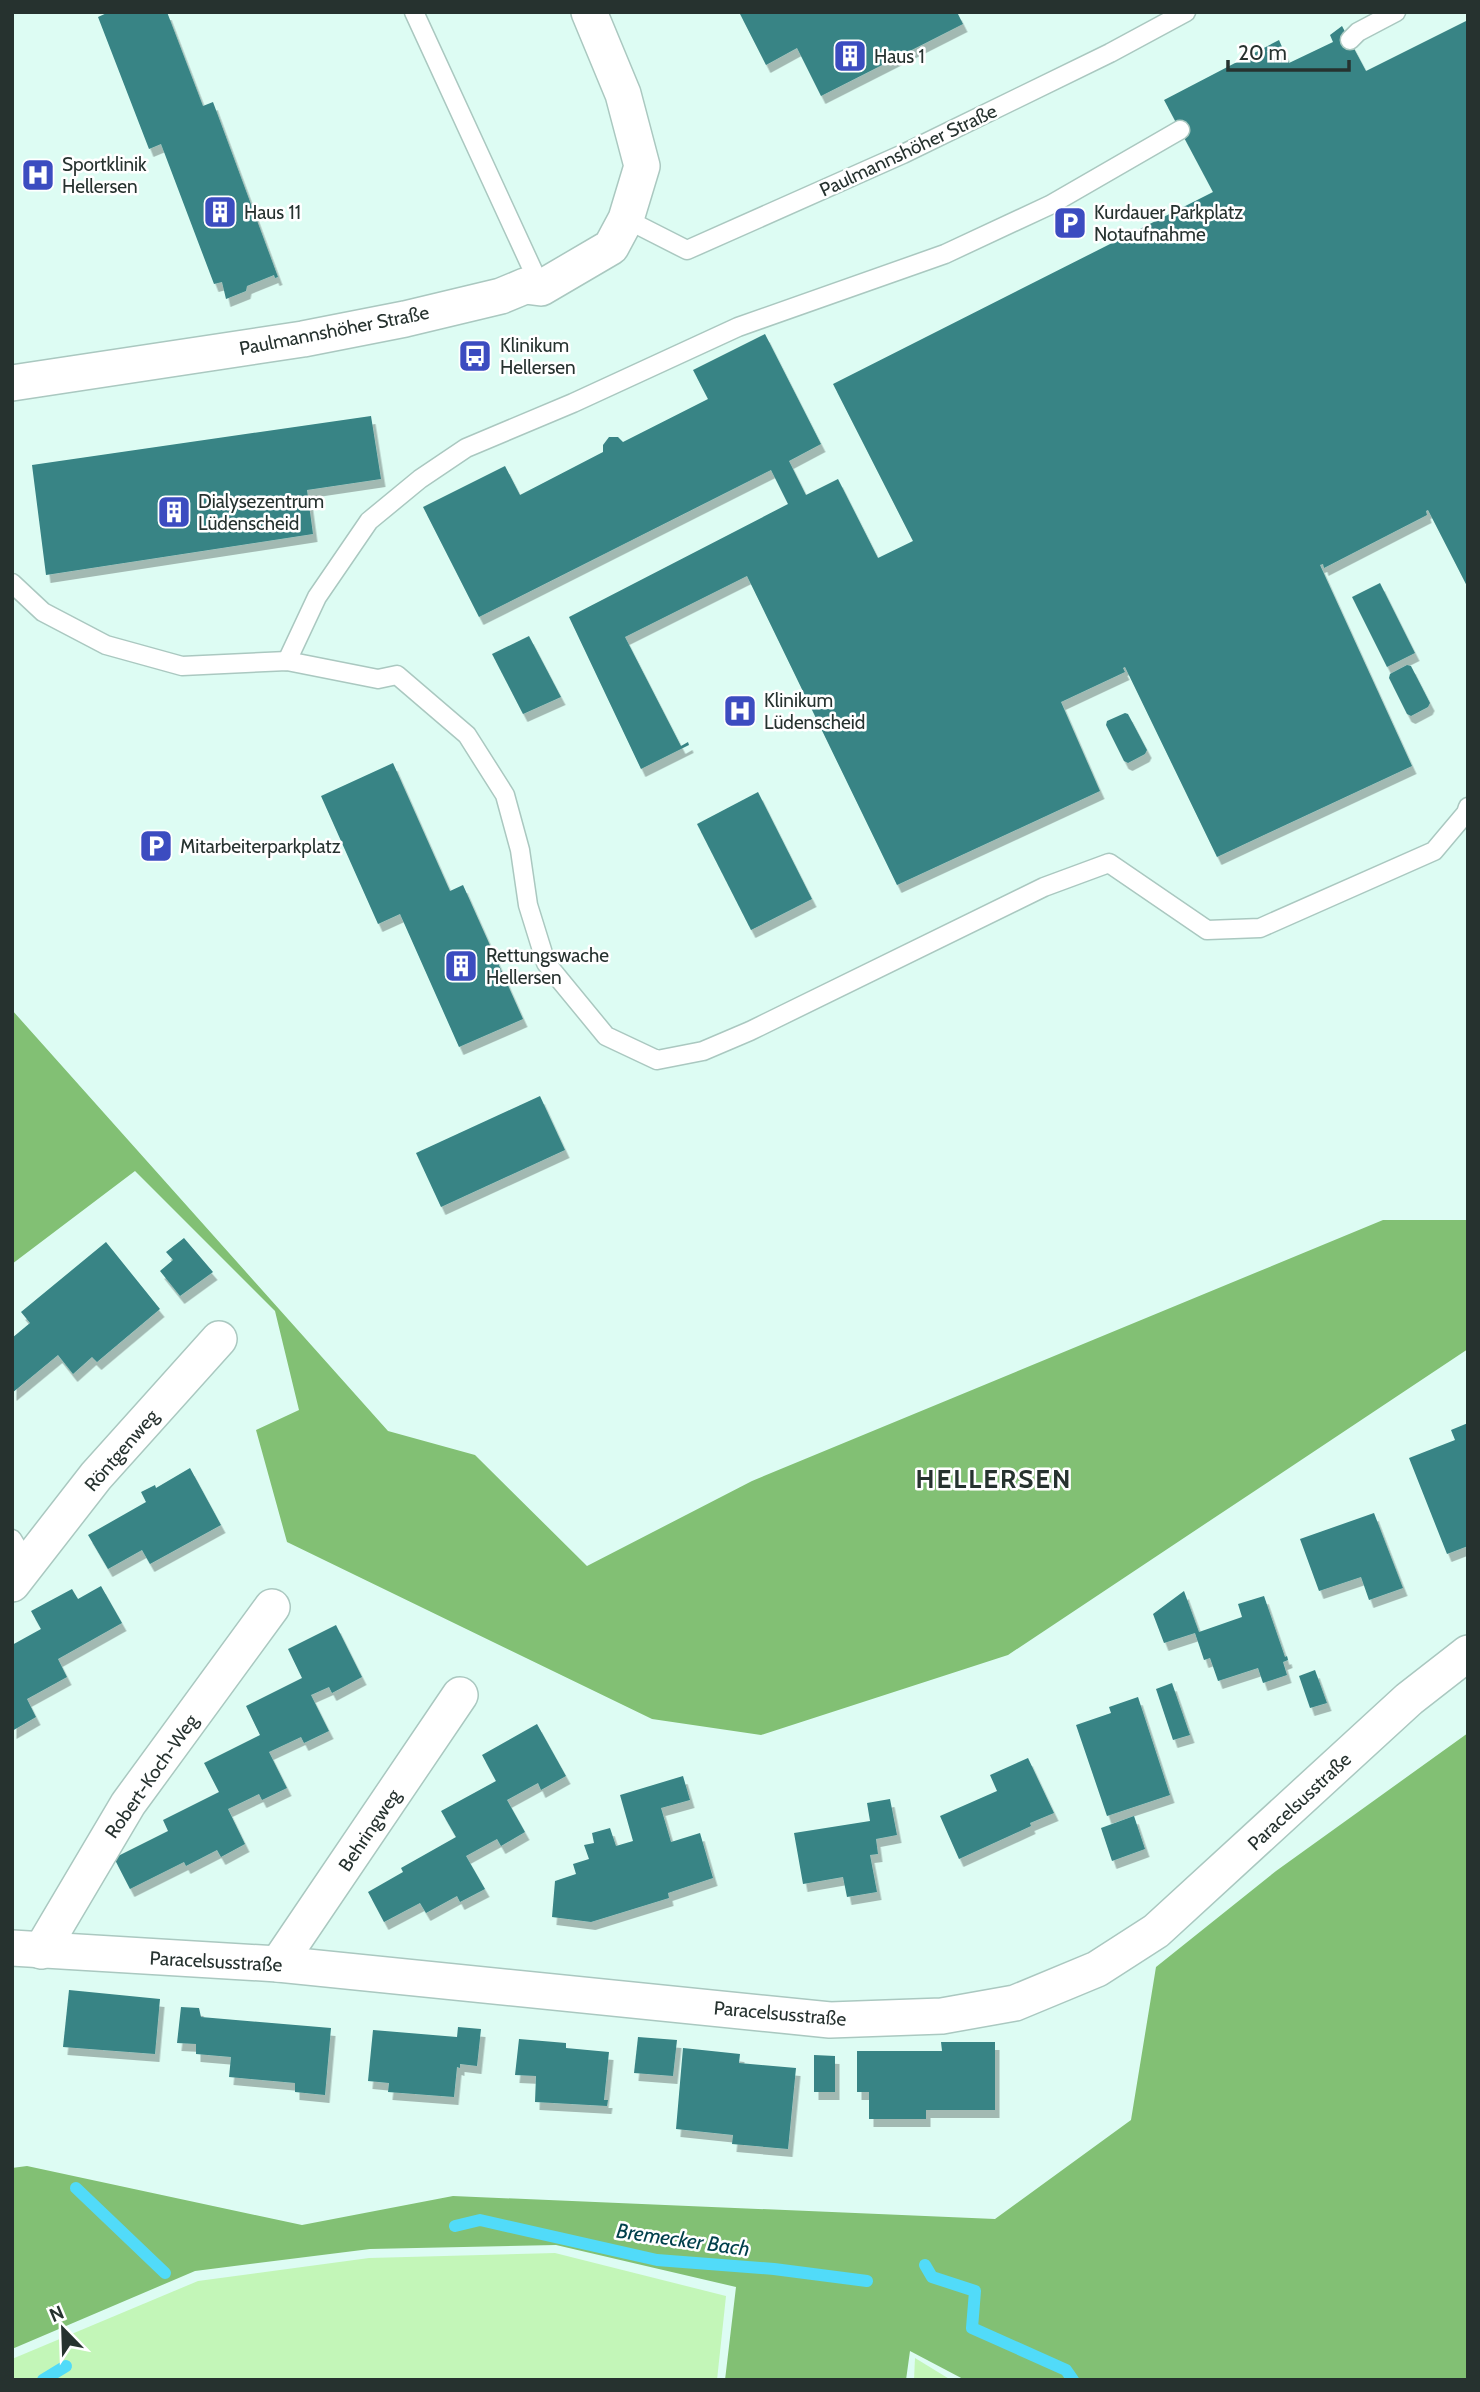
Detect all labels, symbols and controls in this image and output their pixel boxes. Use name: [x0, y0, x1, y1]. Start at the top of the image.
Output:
scale bar: [1228, 28, 1349, 72]
building icon: Haus 1: [831, 37, 869, 75]
text: 20 m: [1238, 40, 1287, 65]
place label: Haus 1: [874, 45, 925, 68]
street label: Paulmannshöher Straße: [816, 99, 1001, 202]
place label: Sportklinik Hellersen: [62, 153, 147, 198]
hospital icon: Sportklinik Hellersen: [19, 156, 57, 194]
building icon: Haus 11: [201, 193, 239, 231]
place label: Haus 11: [244, 201, 301, 224]
place label: Kurdauer Parkplatz Notaufnahme: [1094, 201, 1243, 246]
parking icon: Kurdauer Parkplatz Notaufnahme: [1051, 204, 1089, 242]
street label: Paulmannshöher Straße: [237, 301, 431, 360]
place label: Klinikum Hellersen: [500, 334, 576, 379]
bus stop icon: Klinikum Hellersen: [456, 337, 494, 375]
place label: Dialysezentrum Lüdenscheid: [198, 490, 324, 535]
building icon: Dialysezentrum Lüdenscheid: [155, 493, 193, 531]
place label: Klinikum Lüdenscheid: [764, 689, 865, 734]
hospital icon: Klinikum Lüdenscheid: [721, 692, 759, 730]
parking icon: Mitarbeiterparkplatz: [137, 827, 175, 865]
place label: Mitarbeiterparkplatz: [180, 835, 341, 858]
place label: Rettungswache Hellersen: [486, 944, 609, 989]
building icon: Rettungswache Hellersen: [442, 947, 480, 985]
street label: Röntgenweg: [80, 1404, 164, 1496]
district label: HELLERSEN: [915, 1463, 1073, 1495]
street label: Robert-Koch-Weg: [100, 1709, 203, 1843]
street label: Paracelsusstraße: [1243, 1747, 1356, 1855]
street label: Behringweg: [333, 1784, 406, 1876]
street label: Paracelsusstraße: [149, 1947, 283, 1976]
street label: Paracelsusstraße: [713, 1996, 847, 2031]
water label: Bremecker Bach: [615, 2218, 751, 2261]
north arrow: [28, 2294, 98, 2364]
text: N: [46, 2301, 67, 2327]

